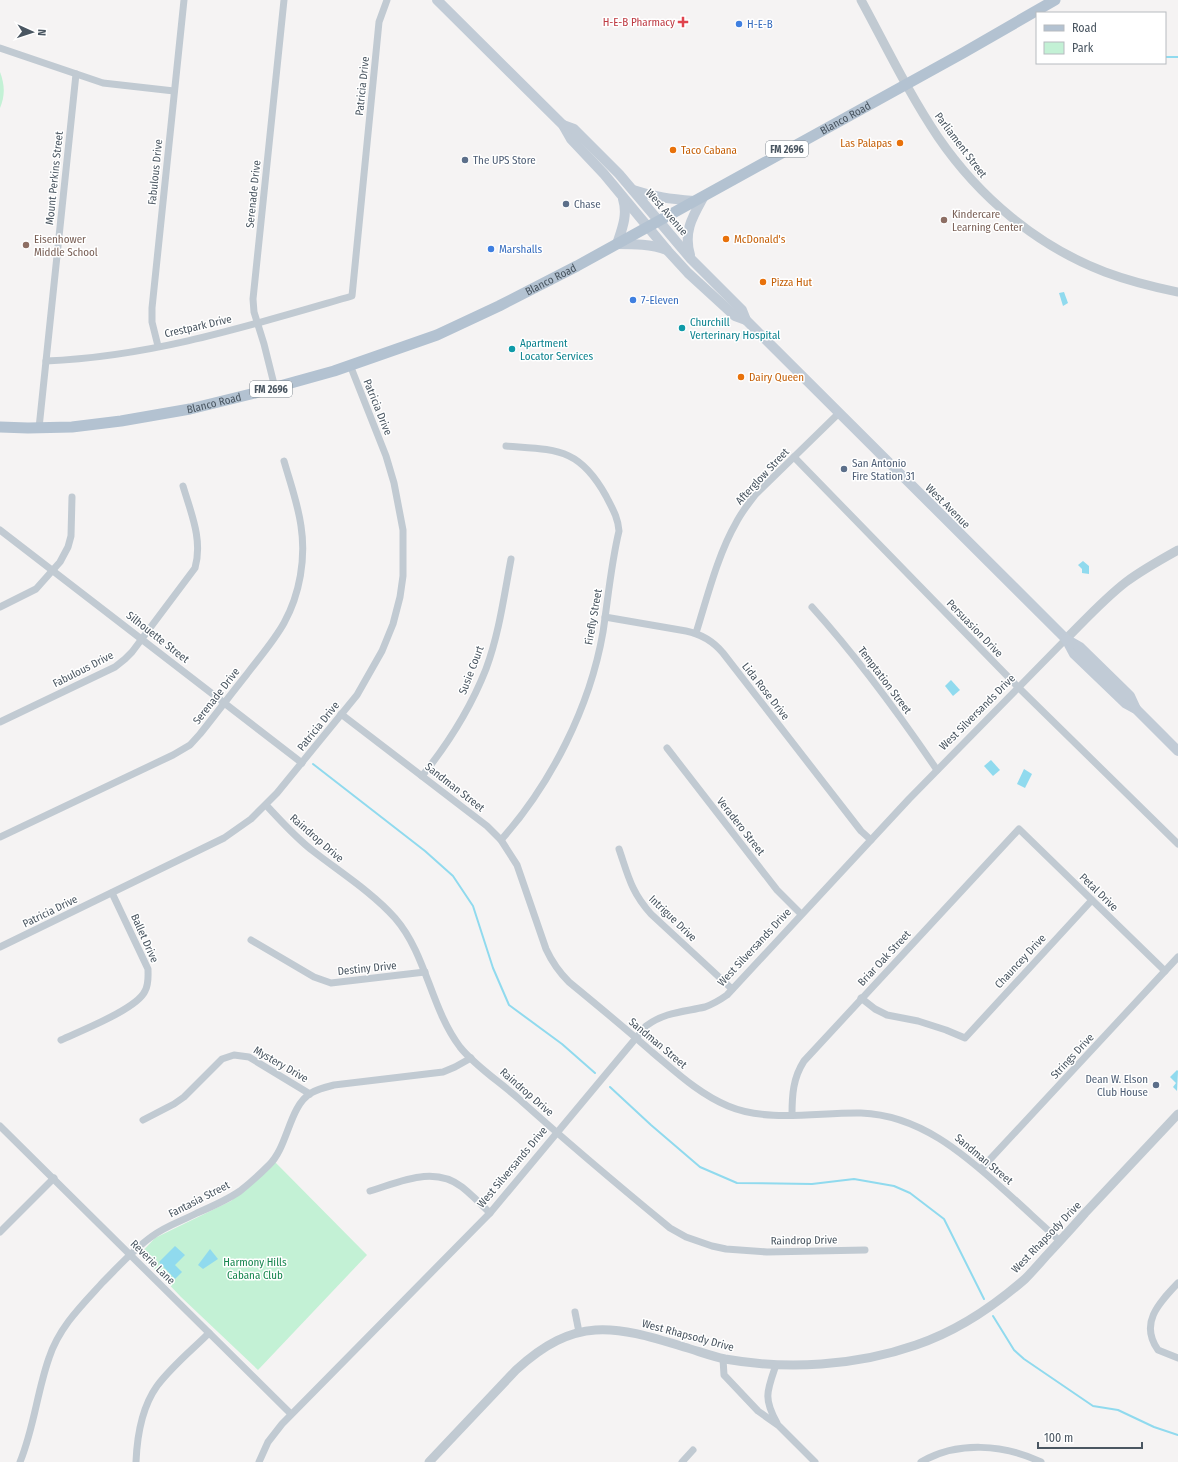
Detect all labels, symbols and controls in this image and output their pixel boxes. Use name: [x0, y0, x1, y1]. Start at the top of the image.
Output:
north arrow: [12, 12, 52, 52]
legend: [1036, 12, 1166, 64]
place label: H-E-B Pharmacy: [603, 16, 675, 29]
marker: H-E-B Pharmacy: [678, 17, 688, 27]
place label: H-E-B: [747, 18, 773, 31]
marker: H-E-B: [734, 19, 744, 29]
text: Road: [1072, 21, 1097, 35]
text: N: [35, 29, 48, 36]
text: Park: [1072, 41, 1094, 55]
street label: Patricia Drive: [353, 56, 372, 116]
street label: Blanco Road: [818, 99, 873, 138]
street label: Parliament Street: [932, 110, 990, 181]
street label: Mount Perkins Street: [43, 130, 66, 226]
place label: Las Palapas: [840, 137, 892, 150]
street label: Fabulous Drive: [146, 138, 165, 206]
marker: Las Palapas: [895, 138, 905, 148]
road number: FM 2696: [766, 141, 808, 157]
place label: Taco Cabana: [681, 144, 737, 157]
marker: Taco Cabana: [668, 145, 678, 155]
place label: The UPS Store: [473, 154, 536, 167]
marker: The UPS Store: [460, 155, 470, 165]
street label: Serenade Drive: [243, 159, 264, 229]
street label: West Avenue: [643, 186, 690, 238]
place label: Chase: [574, 198, 601, 211]
marker: Chase: [561, 199, 571, 209]
place label: Kindercare Learning Center: [952, 208, 1023, 234]
marker: Kindercare Learning Center: [939, 215, 949, 225]
place label: Eisenhower Middle School: [34, 233, 98, 259]
place label: McDonald's: [734, 233, 786, 246]
marker: McDonald's: [721, 234, 731, 244]
marker: Eisenhower Middle School: [21, 240, 31, 250]
place label: Marshalls: [499, 243, 542, 256]
marker: Marshalls: [486, 244, 496, 254]
street label: Blanco Road: [523, 261, 579, 298]
place label: Pizza Hut: [771, 276, 812, 289]
marker: Pizza Hut: [758, 277, 768, 287]
place label: 7-Eleven: [641, 294, 679, 307]
marker: 7-Eleven: [628, 295, 638, 305]
street label: Crestpark Drive: [163, 312, 233, 341]
place label: Churchill Verterinary Hospital: [690, 316, 780, 342]
marker: Churchill Verterinary Hospital: [677, 323, 687, 333]
place label: Apartment Locator Services: [520, 337, 593, 363]
marker: Apartment Locator Services: [507, 344, 517, 354]
place label: Dairy Queen: [749, 371, 804, 384]
marker: Dairy Queen: [736, 372, 746, 382]
street label: Patricia Drive: [360, 377, 395, 437]
road number: FM 2696: [250, 381, 292, 397]
street label: Blanco Road: [186, 391, 243, 416]
street label: Afterglow Street: [733, 445, 792, 507]
place label: San Antonio Fire Station 31: [852, 457, 915, 483]
marker: San Antonio Fire Station 31: [839, 464, 849, 474]
street label: West Avenue: [923, 481, 973, 531]
street label: Firefly Street: [582, 588, 605, 646]
street label: Persuasion Drive: [944, 597, 1005, 660]
street label: Silhouette Street: [124, 609, 192, 666]
street label: Susie Court: [456, 644, 487, 696]
street label: Temptation Street: [855, 644, 914, 717]
street label: Fabulous Drive: [51, 649, 116, 690]
street label: Lida Rose Drive: [739, 660, 792, 723]
street label: Serenade Drive: [190, 665, 243, 727]
street label: West Silversands Drive: [937, 672, 1018, 753]
street label: Patricia Drive: [295, 699, 342, 754]
street label: Sandman Street: [422, 760, 487, 815]
street label: Veradero Street: [714, 795, 767, 858]
street label: Raindrop Drive: [287, 812, 346, 865]
street label: Petal Drive: [1077, 871, 1121, 914]
street label: Intrigue Drive: [646, 892, 699, 944]
street label: Patricia Drive: [21, 893, 80, 930]
street label: West Silversands Drive: [715, 906, 794, 989]
street label: Ballet Drive: [128, 912, 161, 965]
street label: Briar Oak Street: [855, 928, 914, 989]
street label: Chauncey Drive: [992, 932, 1049, 991]
street label: Destiny Drive: [337, 959, 397, 978]
street label: Sandman Street: [626, 1015, 690, 1072]
street label: Strings Drive: [1048, 1031, 1097, 1082]
street label: Mystery Drive: [251, 1044, 310, 1085]
street label: Raindrop Drive: [497, 1066, 556, 1119]
place label: Dean W. Elson Club House: [1085, 1073, 1148, 1099]
marker: Dean W. Elson Club House: [1151, 1080, 1161, 1090]
street label: West Silversands Drive: [475, 1124, 550, 1210]
street label: Sandman Street: [952, 1131, 1016, 1188]
street label: Fantasia Street: [167, 1178, 232, 1220]
street label: West Rhapsody Drive: [1009, 1199, 1084, 1276]
street label: Raindrop Drive: [771, 1233, 838, 1248]
street label: Reverie Lane: [128, 1237, 178, 1287]
park label: Harmony Hills Cabana Club: [223, 1256, 287, 1282]
street label: West Rhapsody Drive: [640, 1317, 735, 1354]
scale bar: [1038, 1424, 1142, 1450]
text: 100 m: [1044, 1431, 1073, 1445]

